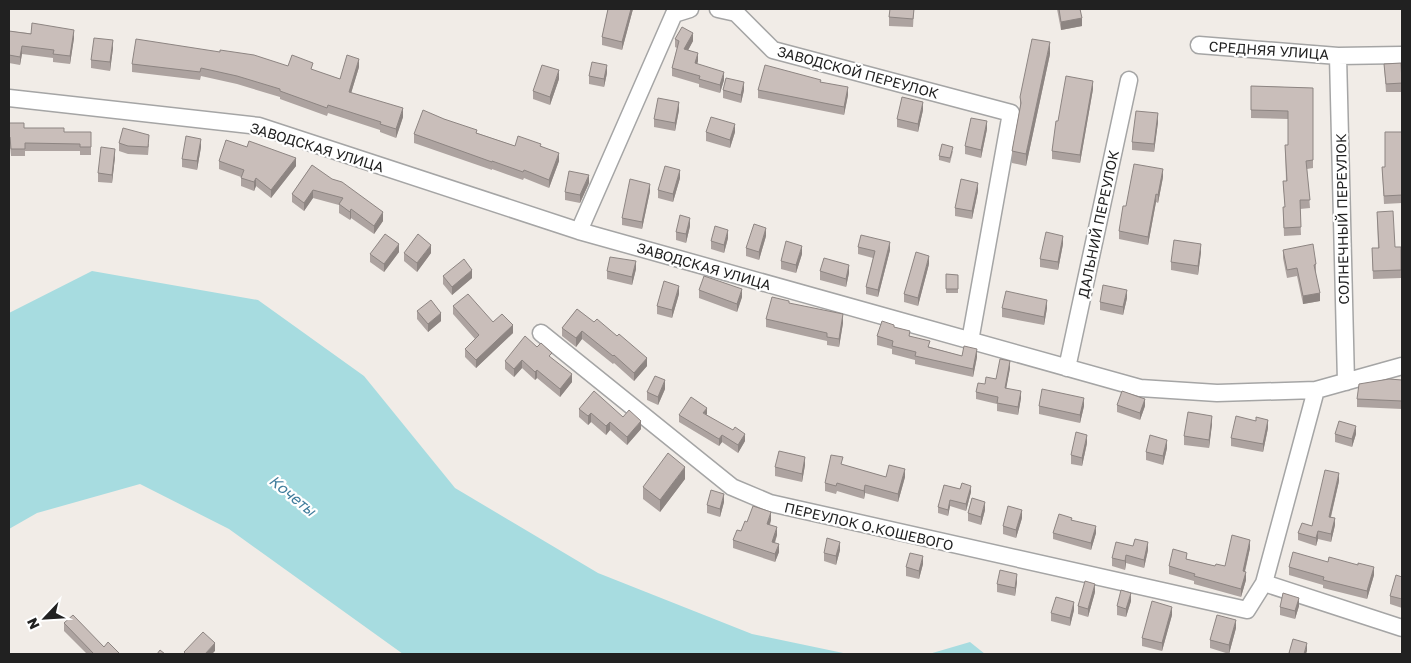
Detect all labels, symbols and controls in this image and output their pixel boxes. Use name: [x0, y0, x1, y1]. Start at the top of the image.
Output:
street label: СРЕДНЯЯ УЛИЦА: [1208, 37, 1330, 63]
street label: ЗАВОДСКОЙ ПЕРЕУЛОК: [775, 42, 941, 102]
street label: ЗАВОДСКАЯ УЛИЦА: [248, 119, 387, 176]
street label: СОЛНЕЧНЫЙ ПЕРЕУЛОК: [1332, 133, 1352, 305]
street label: ДАЛЬНИЙ ПЕРЕУЛОК: [1074, 148, 1122, 299]
street label: ЗАВОДСКАЯ УЛИЦА: [635, 239, 774, 294]
water label: Кочеты: [266, 471, 321, 520]
street label: ПЕРЕУЛОК О.КОШЕВОГО: [783, 498, 955, 554]
north arrow: [20, 593, 70, 643]
text: N: [23, 615, 43, 632]

